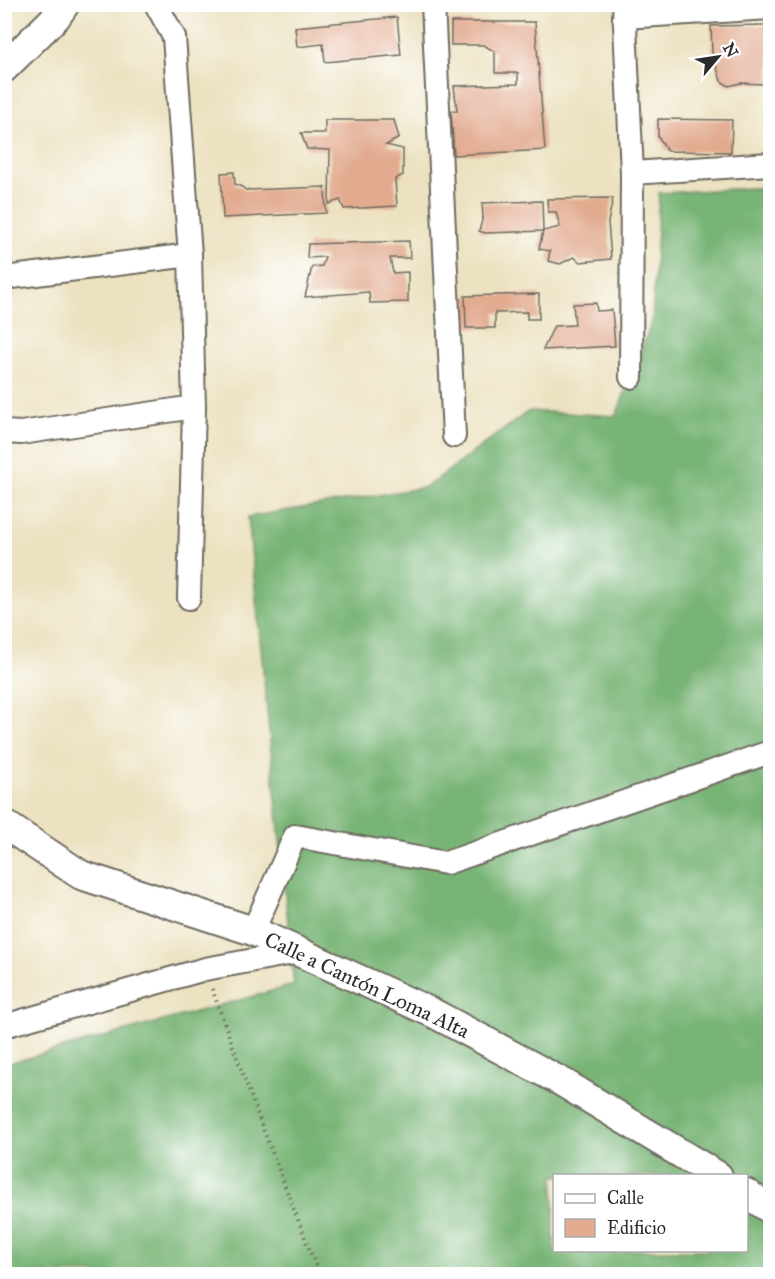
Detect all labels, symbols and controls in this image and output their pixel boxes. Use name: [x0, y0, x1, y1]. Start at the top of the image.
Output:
north arrow: [688, 27, 748, 87]
text: N: [719, 39, 742, 61]
street label: Calle a Cantón Loma Alta: [260, 926, 474, 1044]
legend: [553, 1174, 748, 1252]
text: Calle: [607, 1187, 644, 1209]
text: Edificio: [607, 1217, 666, 1239]

